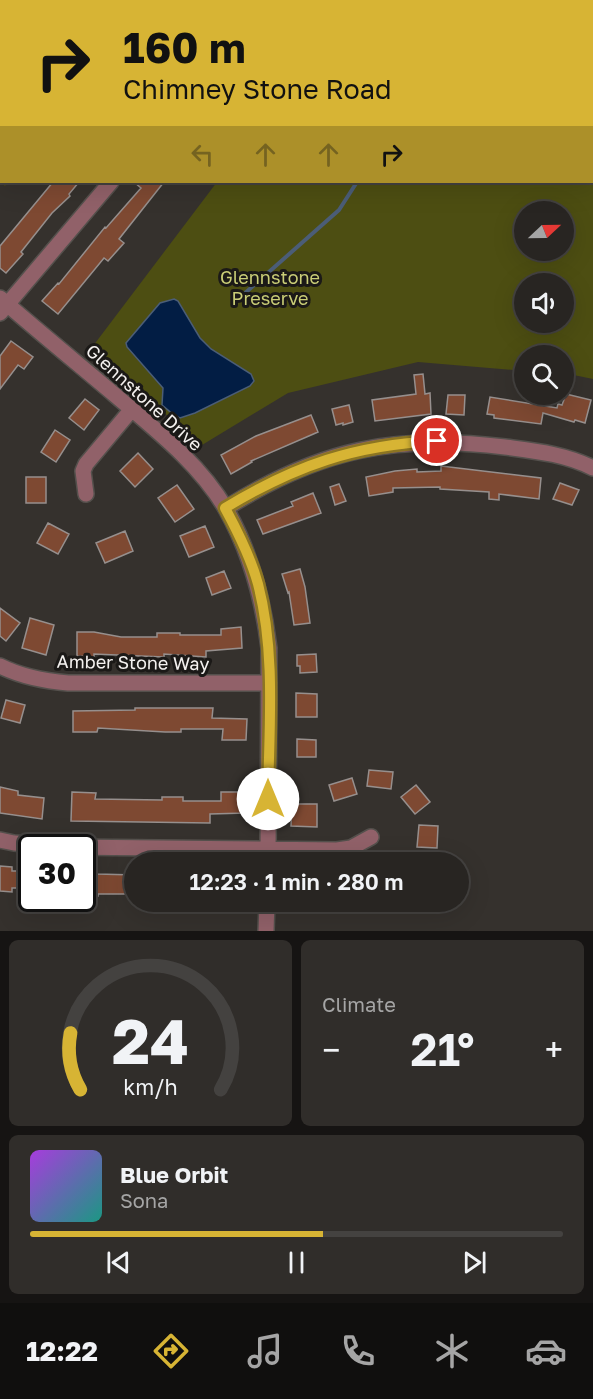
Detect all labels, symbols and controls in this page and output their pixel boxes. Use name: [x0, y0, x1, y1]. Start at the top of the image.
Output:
text: 160 m: [123, 22, 246, 72]
icon: right: [24, 24, 102, 102]
text: Chimney Stone Road: [123, 73, 392, 105]
icon: left: [186, 138, 219, 171]
icon: ahead: [249, 138, 282, 171]
icon: ahead: [312, 138, 345, 171]
icon: right: [375, 138, 408, 171]
north arrow: [514, 201, 574, 261]
map controls: [514, 201, 574, 405]
park label: Glennstone Preserve: [220, 266, 320, 309]
button: sound: [514, 273, 574, 333]
street label: Glennstone Drive: [82, 339, 207, 455]
button: search: [514, 345, 574, 405]
pin: [411, 415, 462, 466]
icon: arrive: [420, 424, 453, 457]
street label: Amber Stone Way: [57, 650, 210, 674]
position arrow: [236, 767, 300, 831]
speed limit sign: 30: [18, 834, 96, 912]
text: 12:23 · 1 min · 280 m: [189, 868, 404, 895]
text: Climate: [322, 992, 396, 1016]
text: 24: [112, 1003, 189, 1078]
text: 21°: [411, 1022, 474, 1076]
text: −: [322, 1030, 340, 1069]
text: +: [545, 1030, 563, 1069]
text: km/h: [123, 1074, 178, 1100]
text: Blue Orbit: [120, 1161, 228, 1188]
text: Sona: [120, 1188, 168, 1212]
icon: previous: [102, 1246, 135, 1279]
icon: pause: [280, 1246, 313, 1279]
icon: next: [458, 1246, 491, 1279]
icon: directions: [150, 1330, 192, 1372]
icon: music: [244, 1330, 286, 1372]
icon: phone: [337, 1330, 379, 1372]
icon: climate: [431, 1330, 473, 1372]
icon: car: [525, 1330, 567, 1372]
text: 12:22: [26, 1335, 98, 1367]

